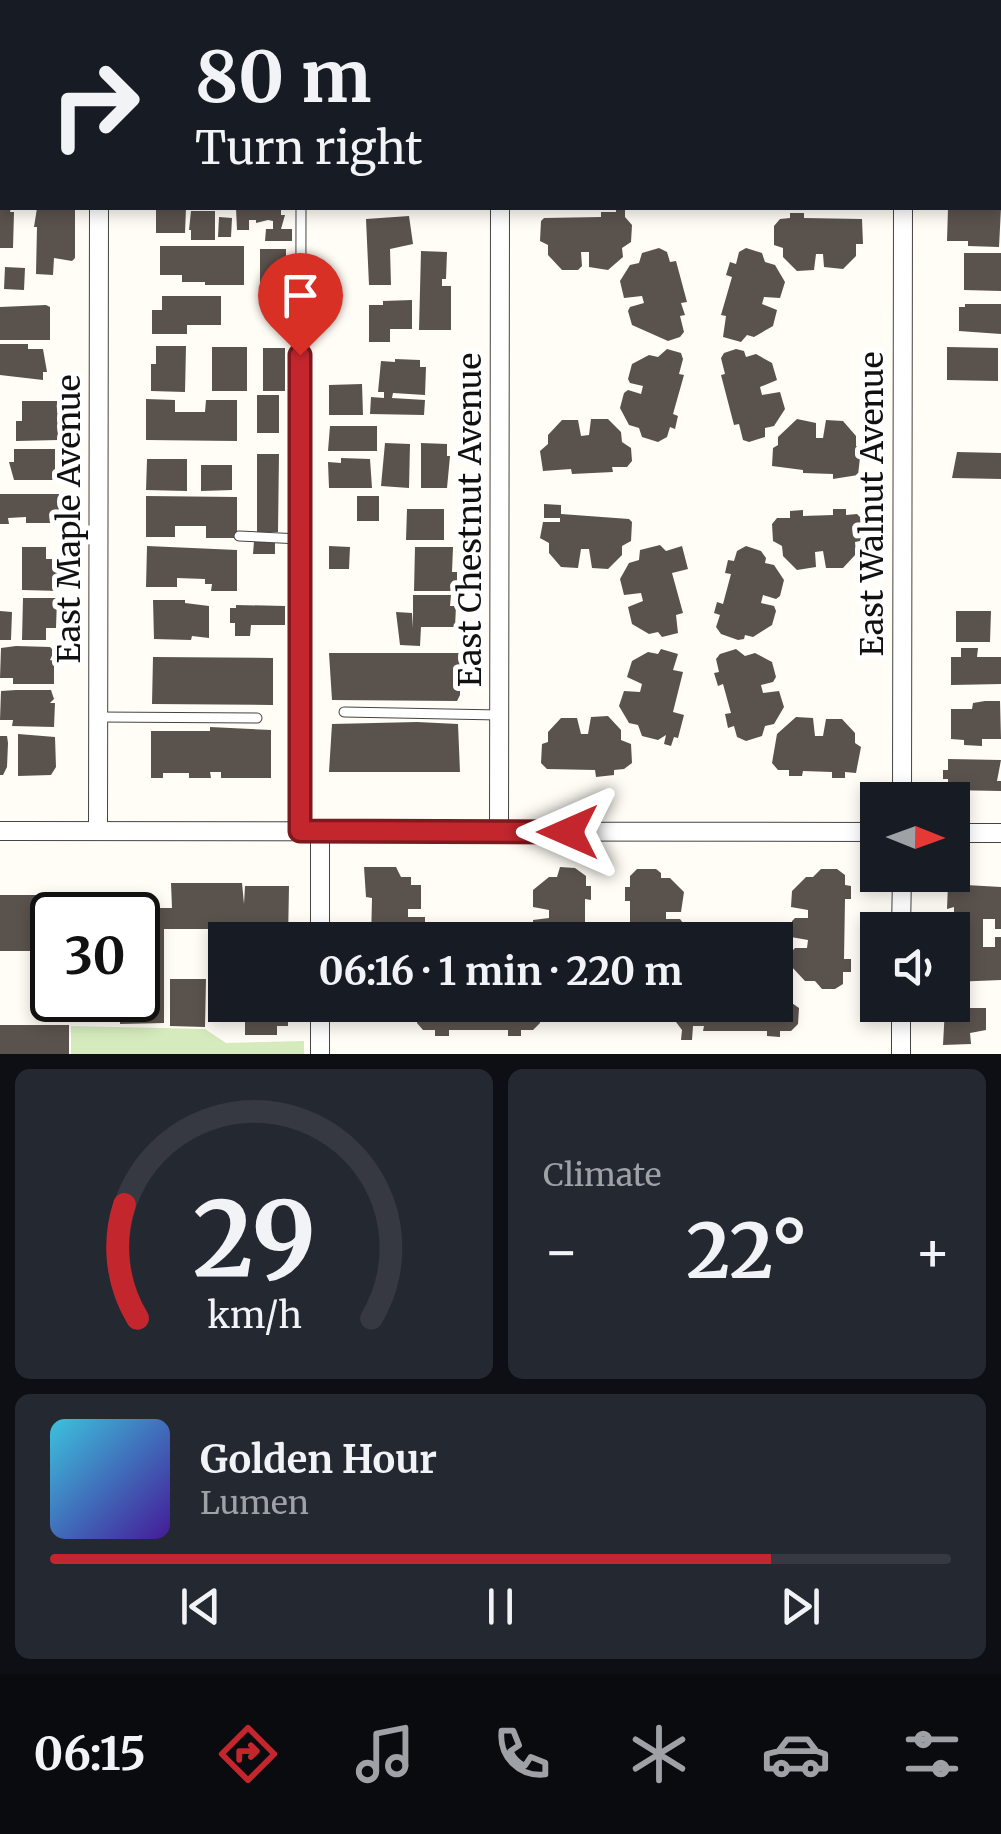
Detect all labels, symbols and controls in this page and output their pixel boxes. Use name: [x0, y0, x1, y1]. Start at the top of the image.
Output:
text: 80 m: [195, 33, 371, 121]
icon: right: [30, 40, 160, 170]
text: Turn right: [195, 120, 423, 176]
pin: [258, 253, 343, 356]
icon: arrive: [273, 268, 328, 323]
street label: East Walnut Avenue: [852, 352, 892, 656]
street label: East Chestnut Avenue: [450, 353, 490, 687]
street label: East Maple Avenue: [49, 375, 89, 663]
position arrow: [516, 780, 620, 884]
north arrow: [860, 782, 970, 892]
map controls: [860, 782, 970, 1022]
speed limit sign: 30: [30, 892, 160, 1022]
button: sound: [860, 912, 970, 1022]
text: 06:16 · 1 min · 220 m: [319, 948, 682, 995]
text: Climate: [543, 1155, 661, 1195]
text: 29: [192, 1174, 316, 1304]
text: 22°: [686, 1204, 808, 1298]
text: −: [543, 1217, 580, 1286]
text: +: [914, 1217, 951, 1286]
text: km/h: [207, 1293, 301, 1338]
text: Golden Hour: [200, 1436, 437, 1483]
text: Lumen: [200, 1483, 309, 1523]
icon: previous: [173, 1579, 228, 1634]
icon: pause: [473, 1579, 528, 1634]
icon: next: [773, 1579, 828, 1634]
icon: directions: [213, 1719, 283, 1789]
icon: music: [350, 1719, 420, 1789]
icon: phone: [487, 1719, 557, 1789]
icon: climate: [624, 1719, 694, 1789]
icon: car: [761, 1719, 831, 1789]
icon: filters: [897, 1719, 967, 1789]
text: 06:15: [33, 1726, 146, 1782]

